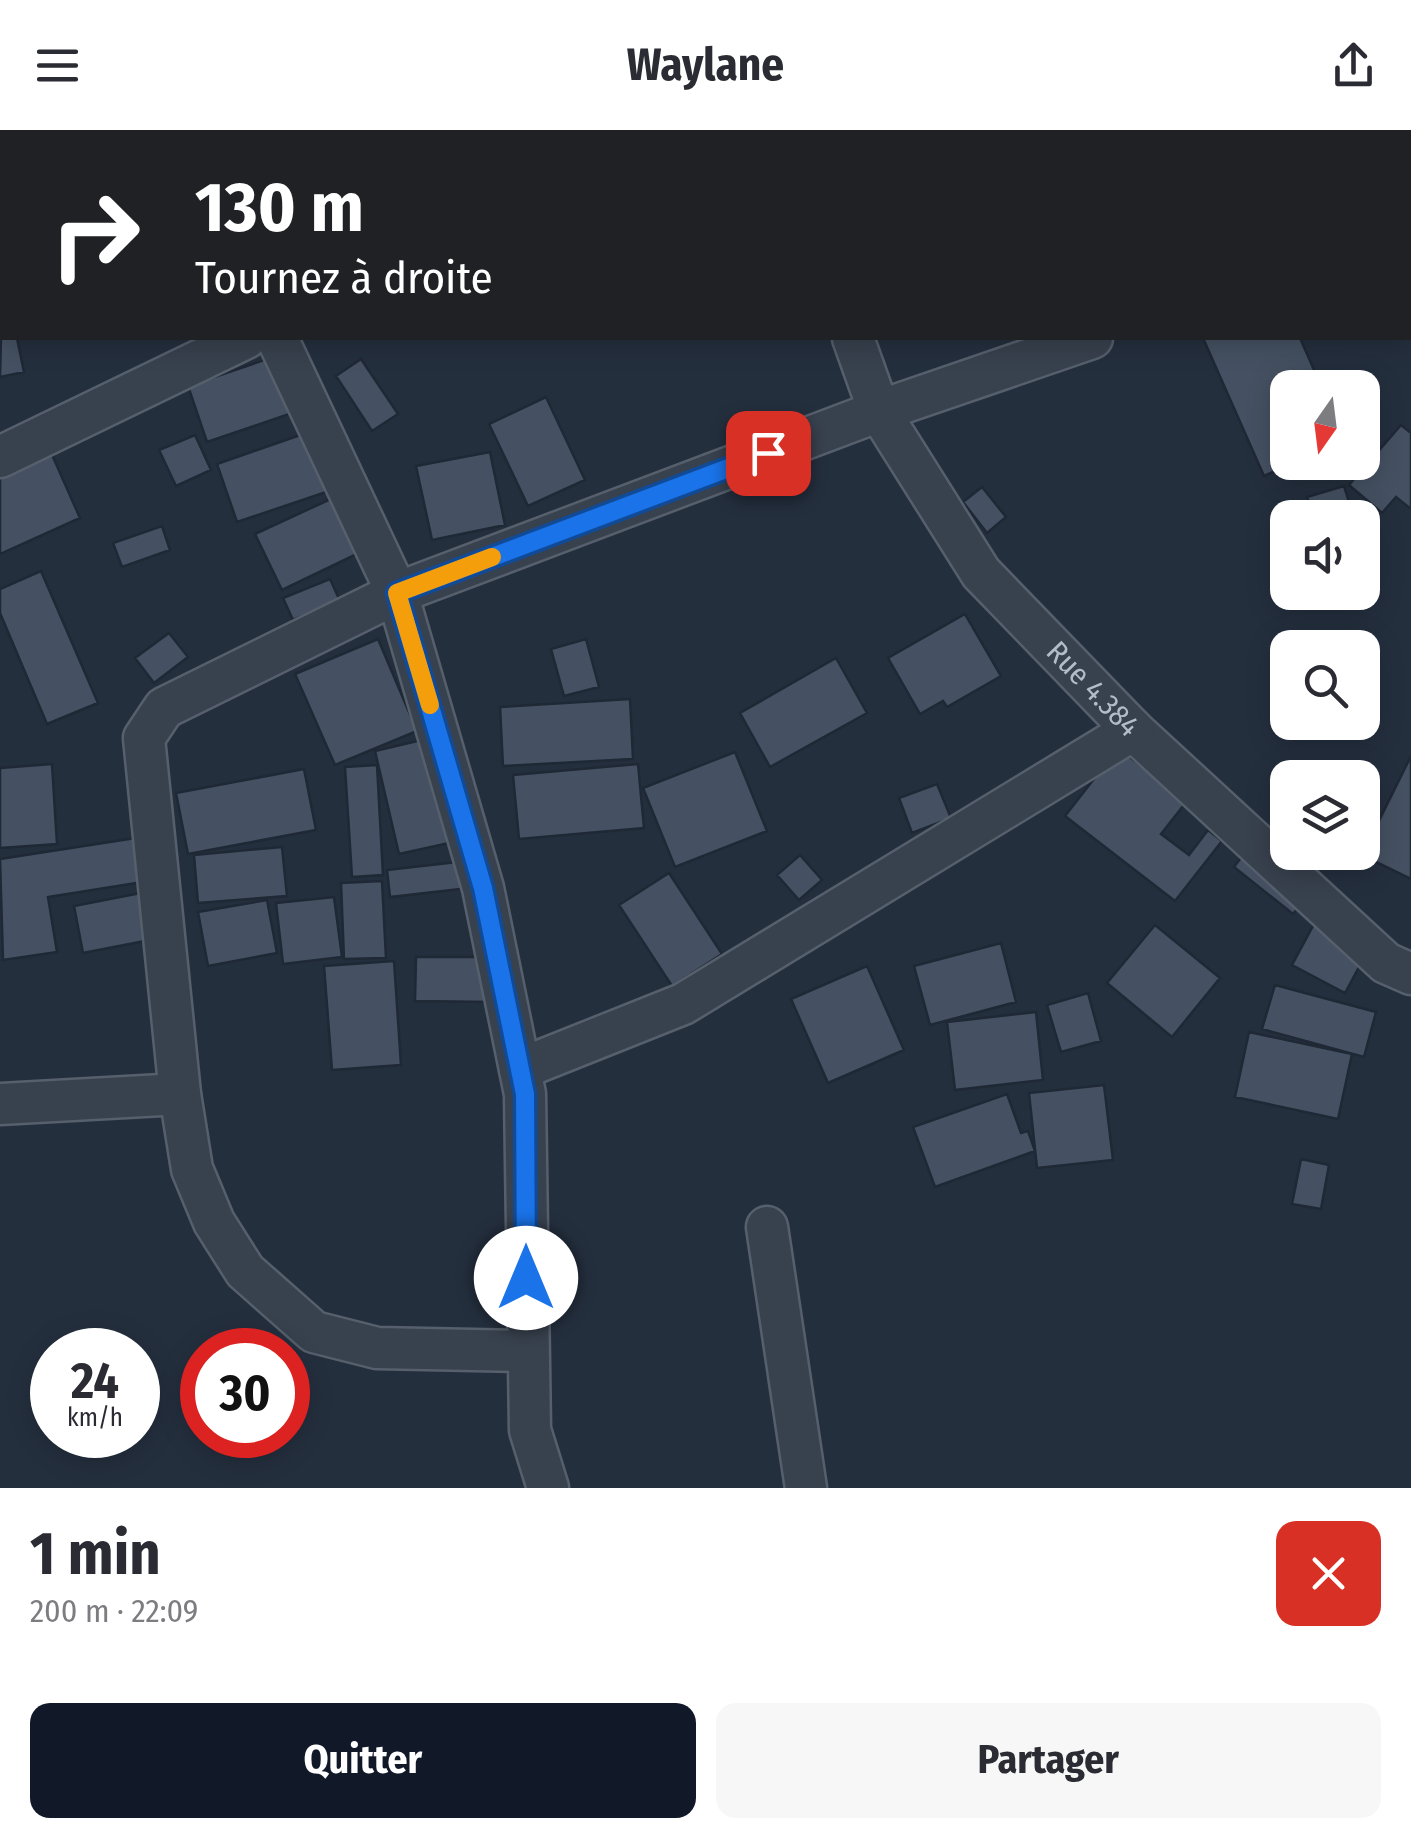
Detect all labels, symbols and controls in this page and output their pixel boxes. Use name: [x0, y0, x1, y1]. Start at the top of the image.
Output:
icon: menu: [30, 38, 85, 93]
text: Waylane: [627, 38, 784, 92]
icon: share: [1326, 38, 1381, 93]
text: 130 m: [195, 166, 364, 250]
icon: right: [30, 170, 160, 300]
text: Tournez à droite: [195, 251, 493, 305]
north arrow: [1270, 370, 1380, 480]
map controls: [1270, 370, 1380, 870]
pin: [726, 411, 811, 496]
icon: arrive: [741, 426, 796, 481]
button: sound: [1270, 500, 1380, 610]
button: search: [1270, 630, 1380, 740]
street label: Rue 4.384: [1039, 634, 1147, 744]
button: layers: [1270, 760, 1380, 870]
position arrow: [474, 1226, 578, 1330]
speed limit sign: 30: [180, 1328, 310, 1458]
text: 24: [71, 1351, 119, 1411]
text: km/h: [67, 1403, 123, 1433]
text: 1 min: [30, 1518, 161, 1590]
button: close: [1276, 1521, 1381, 1626]
text: 200 m · 22:09: [30, 1592, 198, 1630]
button: Quitter: [30, 1703, 696, 1818]
button: Partager: [716, 1703, 1381, 1818]

